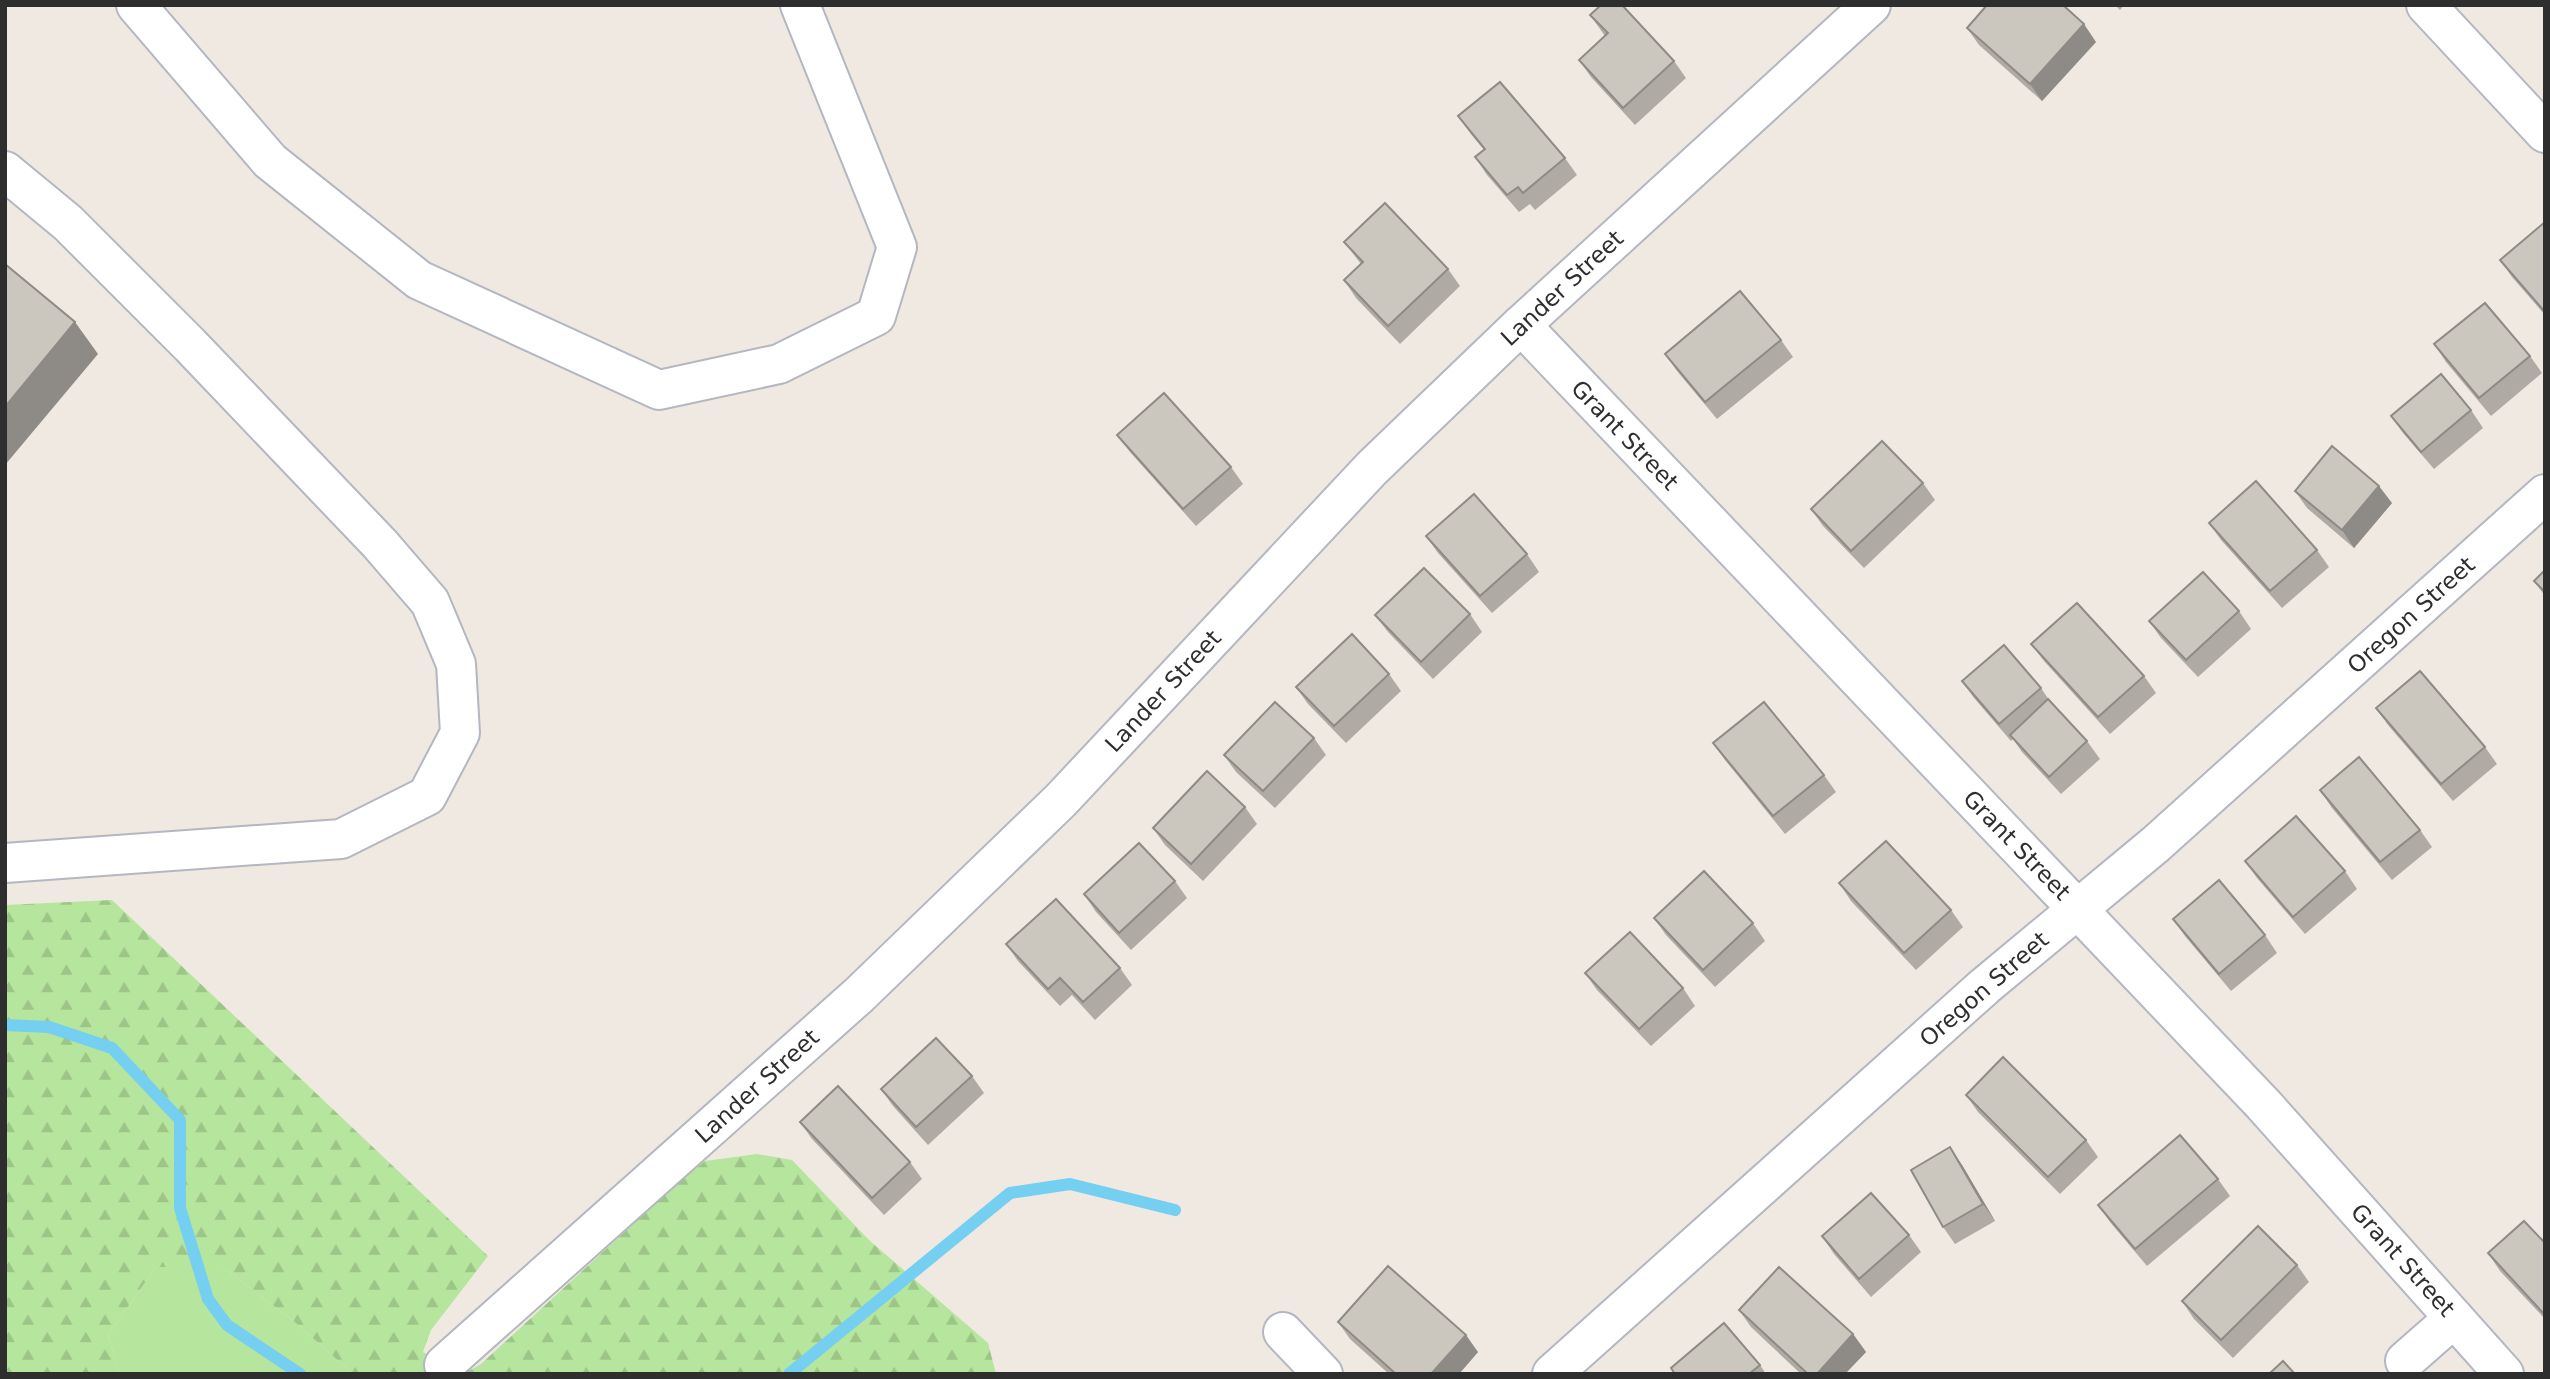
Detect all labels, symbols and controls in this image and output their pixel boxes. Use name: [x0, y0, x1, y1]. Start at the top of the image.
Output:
street label: Lander Street: [1496, 225, 1628, 351]
street label: Grant Street: [1566, 375, 1684, 495]
street label: Oregon Street: [2342, 551, 2480, 679]
street label: Lander Street: [1100, 625, 1226, 757]
street label: Grant Street: [1958, 785, 2076, 905]
street label: Oregon Street: [1914, 926, 2054, 1052]
street label: Lander Street: [690, 1024, 824, 1148]
street label: Grant Street: [2346, 1198, 2460, 1322]

